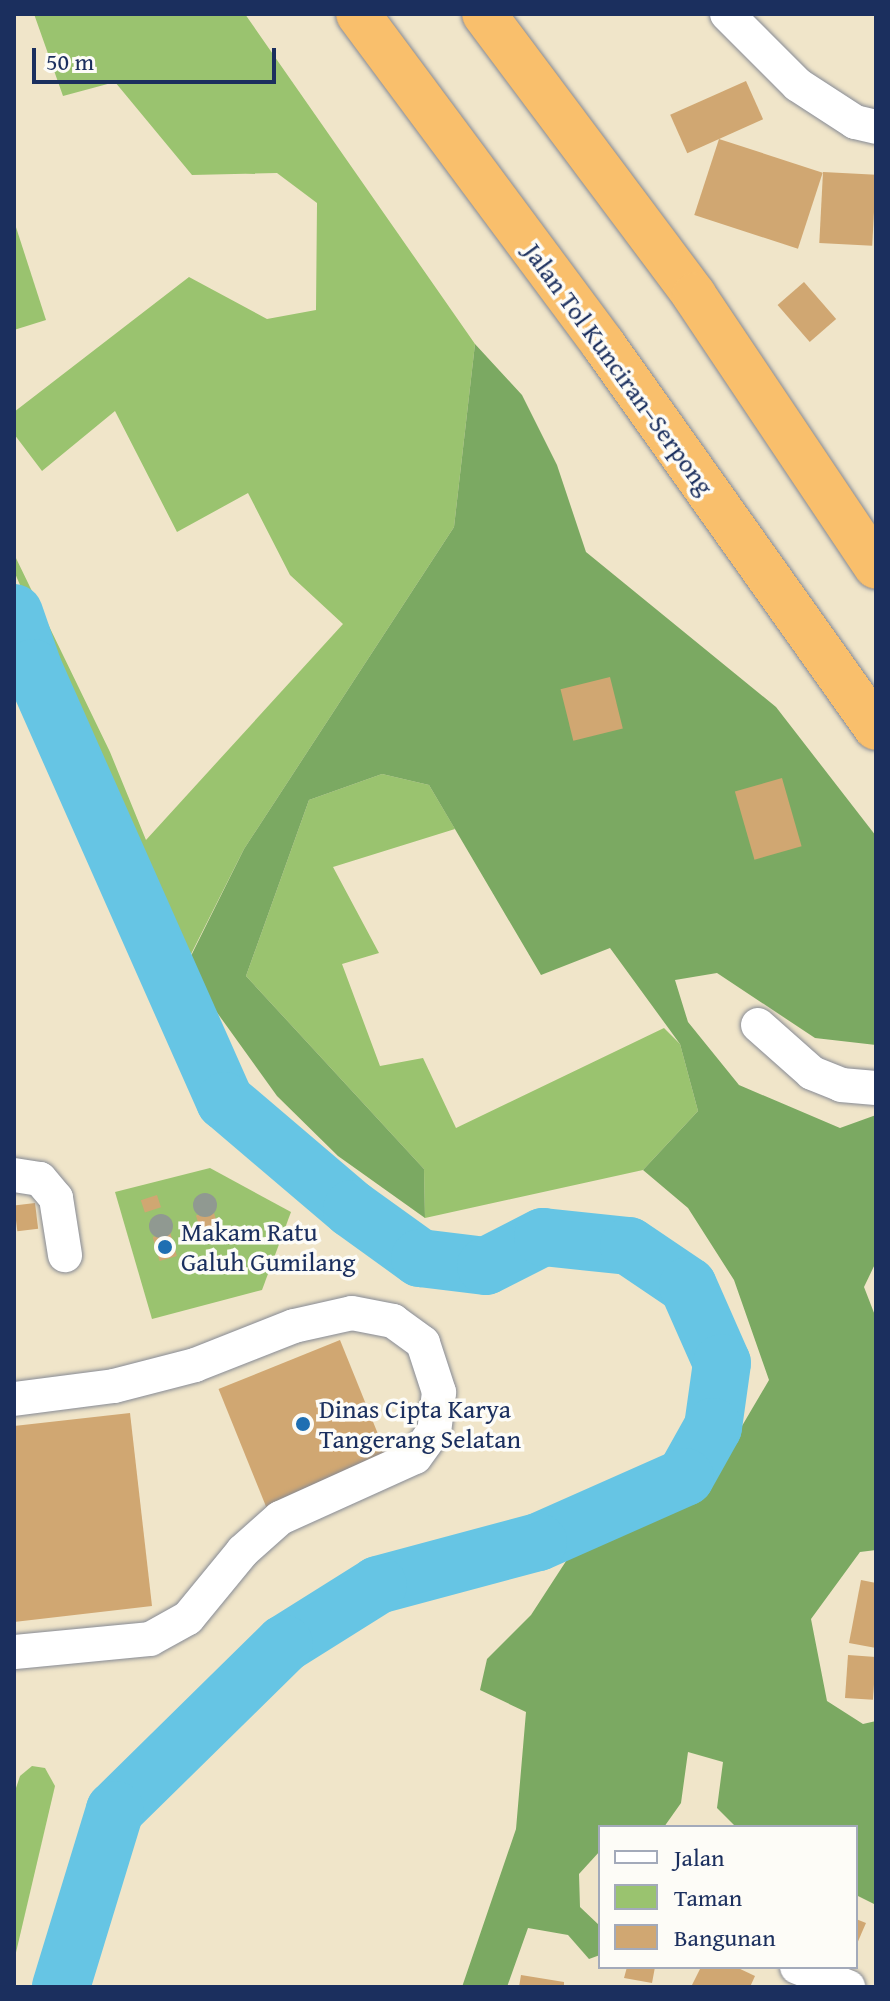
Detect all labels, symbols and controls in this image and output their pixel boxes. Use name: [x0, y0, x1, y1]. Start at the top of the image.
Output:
scale bar: [36, 32, 280, 82]
text: 50 m: [46, 44, 94, 79]
street label: Jalan Tol Kunciran–Serpong: [517, 237, 721, 501]
place label: Makam Ratu Galuh Gumilang: [181, 1216, 355, 1278]
marker: Makam Ratu Galuh Gumilang: [156, 1238, 174, 1256]
place label: Dinas Cipta Karya Tangerang Selatan: [319, 1393, 521, 1454]
marker: Dinas Cipta Karya Tangerang Selatan: [294, 1415, 312, 1433]
legend: [598, 1825, 858, 1969]
text: Jalan: [674, 1840, 724, 1875]
text: Taman: [674, 1880, 742, 1915]
text: Bangunan: [674, 1920, 776, 1955]

